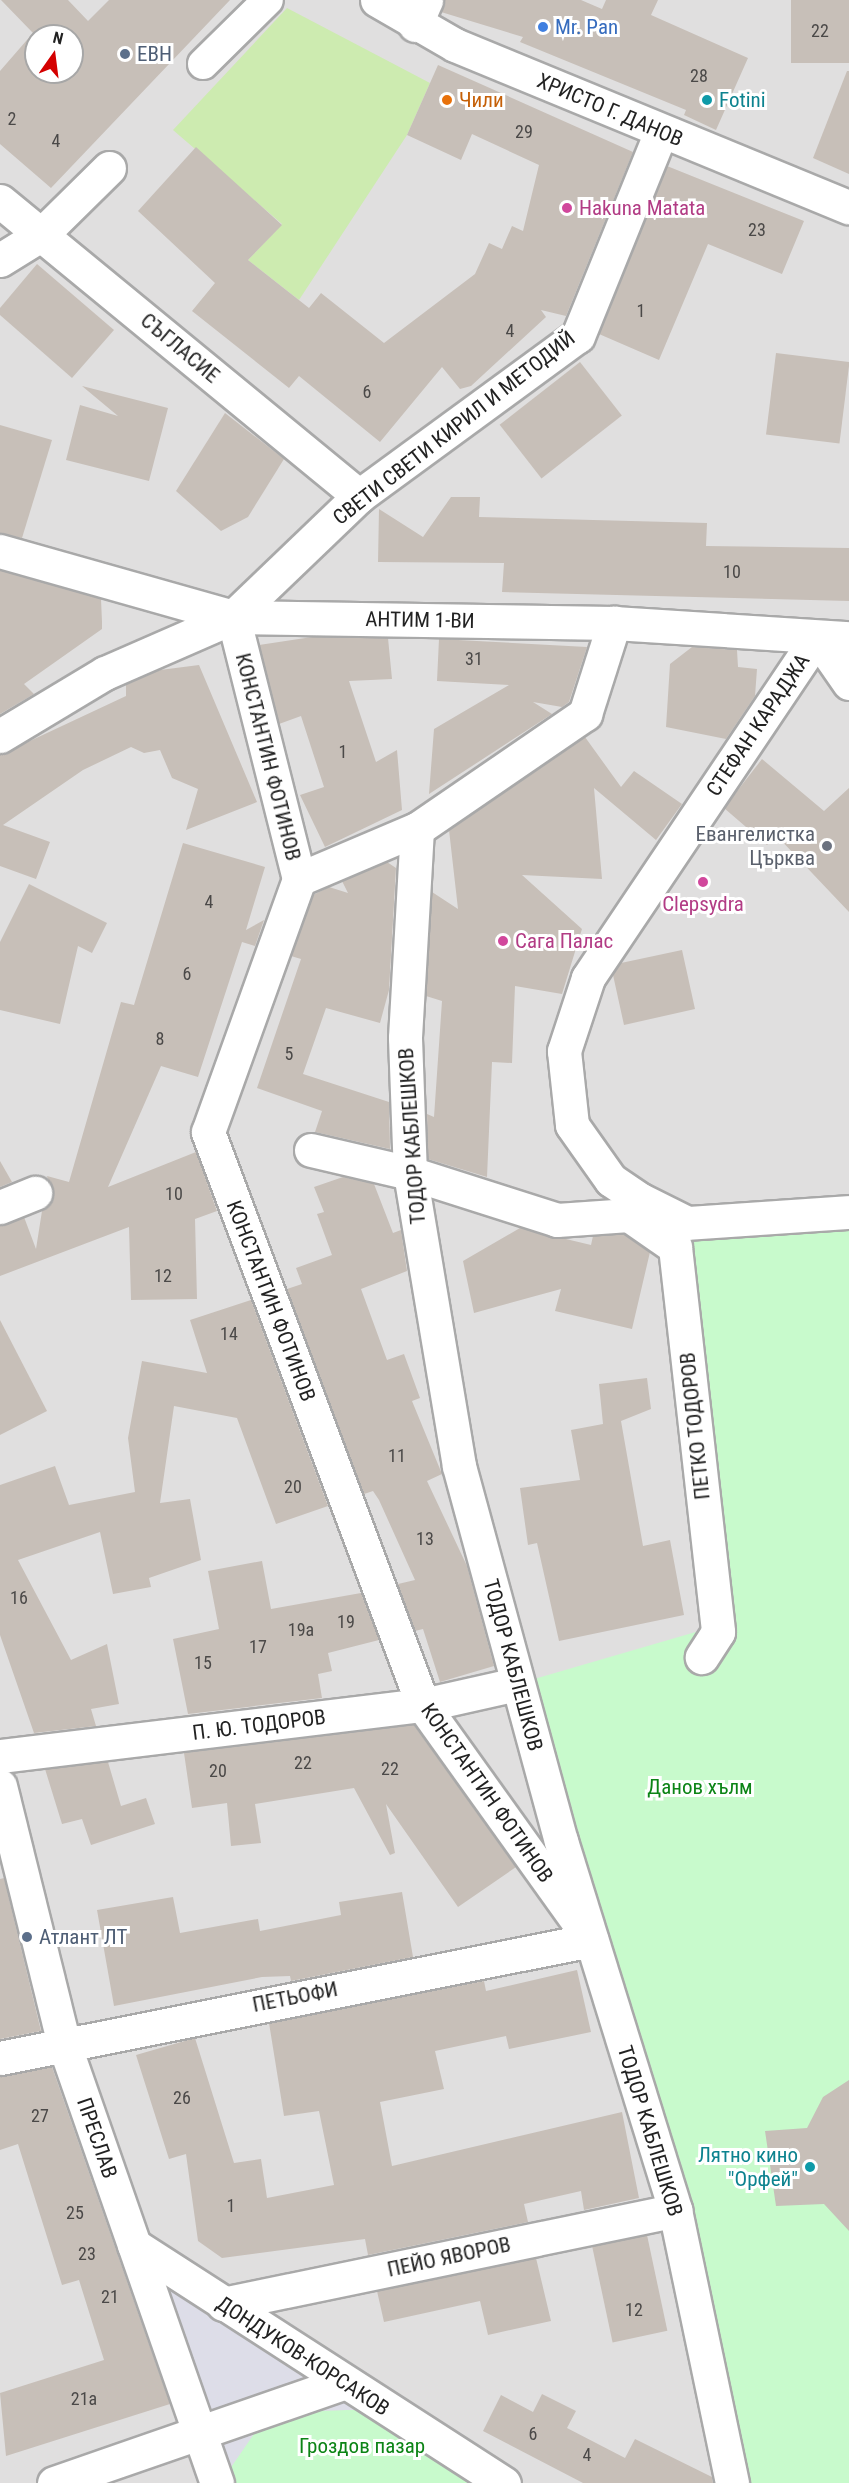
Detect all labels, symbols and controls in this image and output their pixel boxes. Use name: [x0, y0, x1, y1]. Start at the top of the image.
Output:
place label: Mr. Pan: [555, 14, 618, 40]
marker: Mr. Pan: [536, 20, 550, 34]
house number: 22: [811, 20, 829, 42]
north arrow: [24, 24, 84, 84]
text: N: [51, 28, 65, 48]
place label: ЕВН: [137, 41, 172, 67]
marker: ЕВН: [118, 47, 132, 61]
house number: 28: [690, 65, 708, 87]
street label: ХРИСТО Г. ДАНОВ: [533, 68, 687, 152]
place label: Чили: [459, 87, 504, 113]
place label: Fotini: [719, 87, 765, 113]
marker: Чили: [440, 93, 454, 107]
marker: Fotini: [700, 93, 714, 107]
house number: 2: [8, 108, 16, 130]
house number: 29: [515, 121, 533, 143]
house number: 4: [52, 130, 60, 152]
place label: Hakuna Matata: [579, 195, 705, 221]
marker: Hakuna Matata: [560, 201, 574, 215]
house number: 23: [748, 219, 766, 241]
house number: 1: [637, 300, 645, 322]
street label: СЪГЛАСИЕ: [135, 308, 225, 388]
house number: 4: [506, 320, 514, 342]
street label: СВЕТИ СВЕТИ КИРИЛ И МЕТОДИЙ: [328, 326, 580, 530]
house number: 6: [363, 381, 371, 403]
house number: 10: [723, 561, 741, 583]
street label: АНТИМ 1-ВИ: [365, 606, 475, 634]
house number: 31: [465, 648, 483, 670]
street label: СТЕФАН КАРАДЖА: [701, 649, 815, 801]
street label: КОНСТАНТИН ФОТИНОВ: [230, 651, 306, 863]
house number: 1: [339, 741, 347, 763]
place label: Евангелистка Църква: [696, 821, 815, 871]
marker: Евангелистка Църква: [820, 839, 834, 853]
marker: Clepsydra: [696, 875, 710, 889]
house number: 4: [205, 891, 213, 913]
place label: Clepsydra: [662, 891, 744, 917]
place label: Сага Палас: [515, 928, 613, 954]
marker: Сага Палас: [496, 934, 510, 948]
house number: 6: [183, 963, 191, 985]
house number: 8: [156, 1028, 164, 1050]
house number: 5: [285, 1043, 293, 1065]
street label: ТОДОР КАБЛЕШКОВ: [393, 1047, 431, 1225]
house number: 10: [165, 1183, 183, 1205]
street label: КОНСТАНТИН ФОТИНОВ: [221, 1197, 321, 1405]
house number: 12: [154, 1265, 172, 1287]
house number: 14: [220, 1323, 238, 1345]
street label: ПЕТКО ТОДОРОВ: [675, 1351, 715, 1501]
house number: 11: [388, 1445, 406, 1467]
house number: 20: [284, 1476, 302, 1498]
house number: 13: [416, 1528, 434, 1550]
street label: ТОДОР КАБЛЕШКОВ: [478, 1576, 548, 1754]
house number: 16: [10, 1587, 28, 1609]
house number: 19: [337, 1611, 355, 1633]
house number: 19a: [288, 1619, 314, 1641]
house number: 17: [249, 1636, 267, 1658]
house number: 15: [194, 1652, 212, 1674]
street label: КОНСТАНТИН ФОТИНОВ: [416, 1699, 558, 1887]
street label: П. Ю. ТОДОРОВ: [191, 1704, 327, 1746]
house number: 22: [294, 1752, 312, 1774]
house number: 22: [381, 1758, 399, 1780]
house number: 20: [209, 1760, 227, 1782]
park label: Данов хълм: [647, 1774, 753, 1800]
place label: Атлант ЛТ: [39, 1924, 127, 1950]
marker: Атлант ЛТ: [20, 1930, 34, 1944]
street label: ПЕТЬОФИ: [250, 1976, 340, 2018]
street label: ТОДОР КАБЛЕШКОВ: [612, 2043, 688, 2219]
house number: 26: [173, 2087, 191, 2109]
street label: ПРЕСЛАВ: [71, 2094, 123, 2182]
house number: 27: [31, 2105, 49, 2127]
place label: Лятно кино "Орфей": [698, 2142, 798, 2192]
marker: Лятно кино "Орфей": [803, 2160, 817, 2174]
house number: 1: [227, 2195, 235, 2217]
house number: 25: [66, 2202, 84, 2224]
street label: ПЕЙО ЯВОРОВ: [385, 2232, 513, 2282]
house number: 23: [78, 2243, 96, 2265]
house number: 21: [101, 2286, 119, 2308]
street label: ДОНДУКОВ-КОРСАКОВ: [212, 2291, 394, 2421]
house number: 12: [625, 2299, 643, 2321]
house number: 21a: [71, 2388, 97, 2410]
house number: 6: [529, 2423, 537, 2445]
park label: Гроздов пазар: [299, 2433, 425, 2459]
house number: 4: [583, 2444, 591, 2466]

